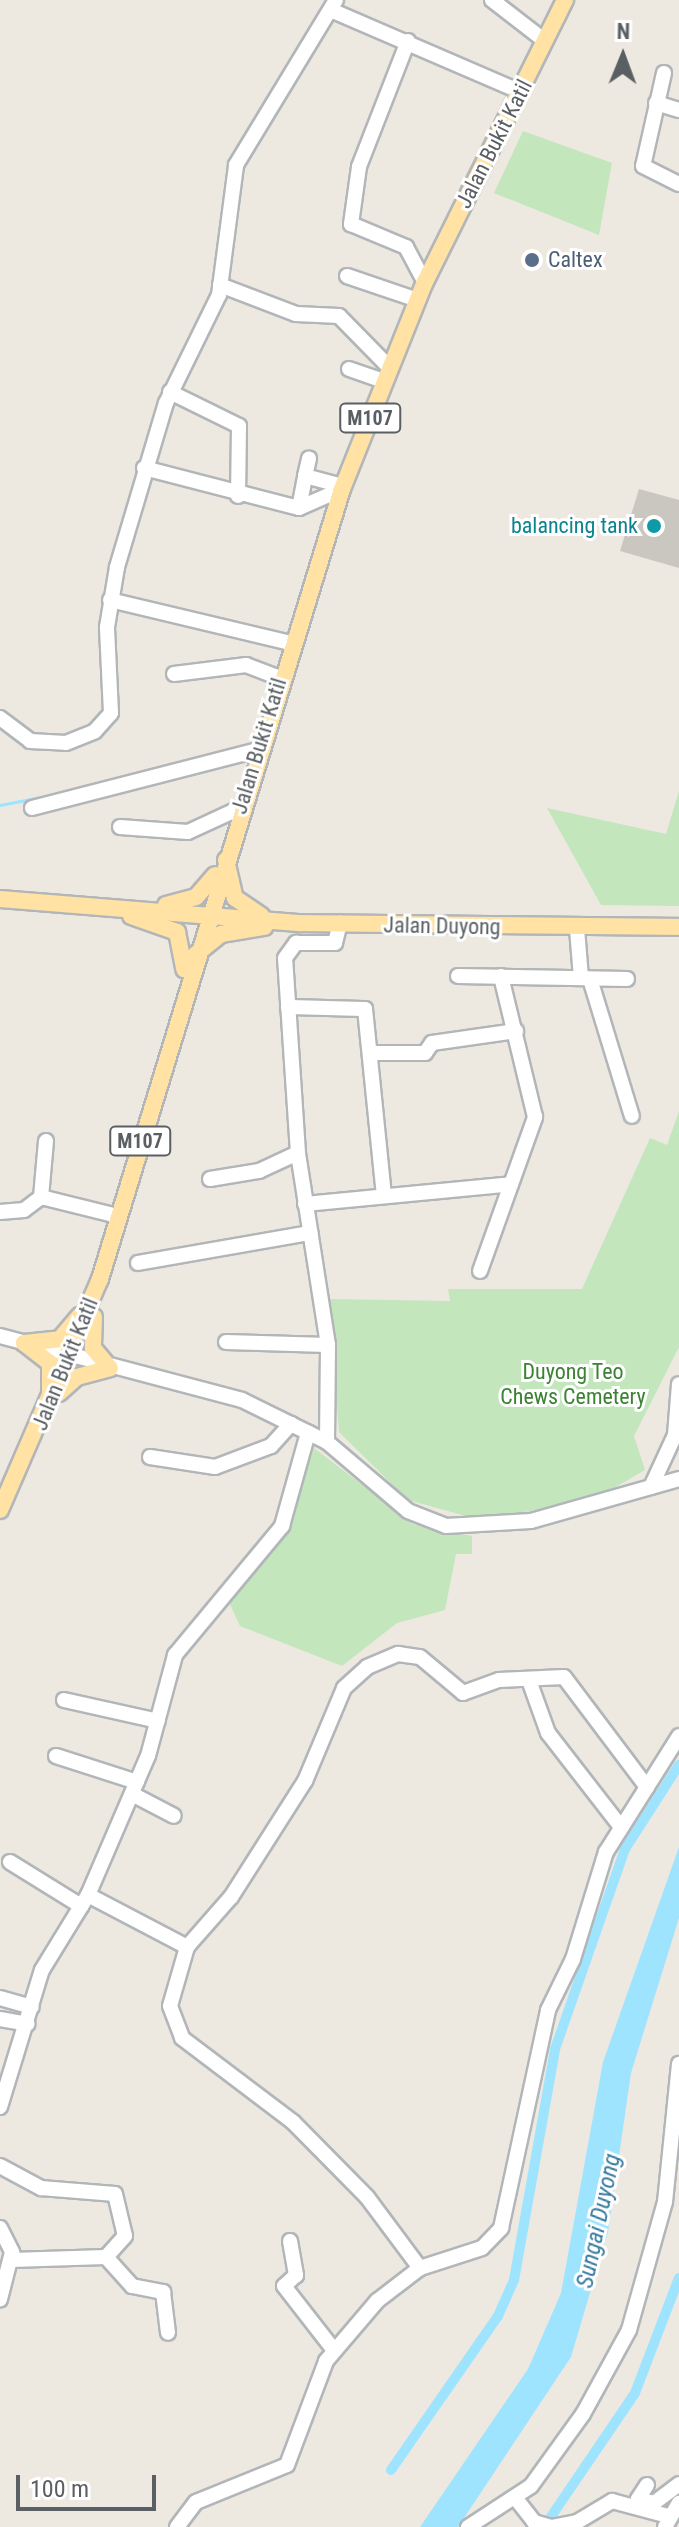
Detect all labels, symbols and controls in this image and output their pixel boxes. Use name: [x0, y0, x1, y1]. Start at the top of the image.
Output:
north arrow: [583, 16, 663, 96]
text: N: [616, 19, 630, 44]
street label: Jalan Bukit Katil: [450, 75, 538, 213]
place label: Caltex: [548, 247, 603, 273]
marker: Caltex: [523, 251, 541, 269]
road number: M107: [338, 402, 402, 434]
place label: balancing tank: [511, 513, 638, 539]
marker: balancing tank: [645, 517, 663, 535]
street label: Jalan Bukit Katil: [226, 675, 292, 817]
street label: Jalan Duyong: [383, 912, 501, 940]
road number: M107: [108, 1125, 172, 1157]
street label: Jalan Bukit Katil: [26, 1294, 104, 1434]
park label: Duyong Teo Chews Cemetery: [500, 1358, 646, 1410]
water label: Sungai Duyong: [571, 2151, 627, 2291]
scale bar: [20, 2459, 160, 2509]
text: 100 m: [30, 2475, 89, 2503]

